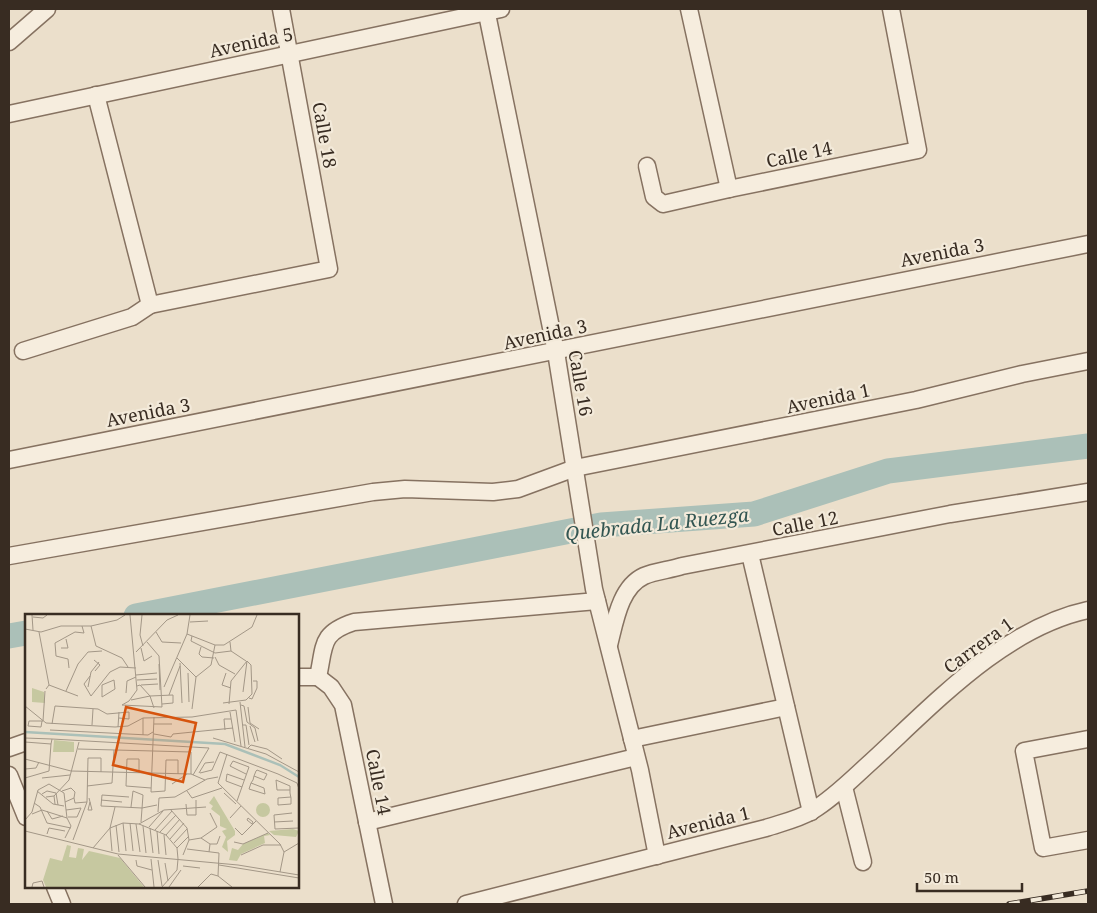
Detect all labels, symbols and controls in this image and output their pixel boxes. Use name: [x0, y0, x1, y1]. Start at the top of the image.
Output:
street label: Avenida 5: [207, 21, 295, 63]
street label: Calle 18: [307, 100, 343, 170]
street label: Calle 14: [764, 135, 834, 173]
street label: Avenida 3: [898, 232, 986, 272]
street label: Avenida 3: [501, 313, 589, 355]
street label: Calle 16: [563, 348, 599, 418]
street label: Avenida 1: [784, 377, 872, 419]
street label: Avenida 3: [104, 392, 192, 432]
water label: Quebrada La Ruezga: [564, 501, 750, 547]
street label: Calle 12: [770, 505, 840, 541]
street label: Carrera 1: [938, 612, 1018, 678]
inset map: [25, 614, 299, 888]
street label: Calle 14: [361, 747, 397, 817]
street label: Avenida 1: [664, 800, 752, 844]
scale bar: [917, 860, 1022, 892]
text: 50 m: [924, 867, 959, 887]

